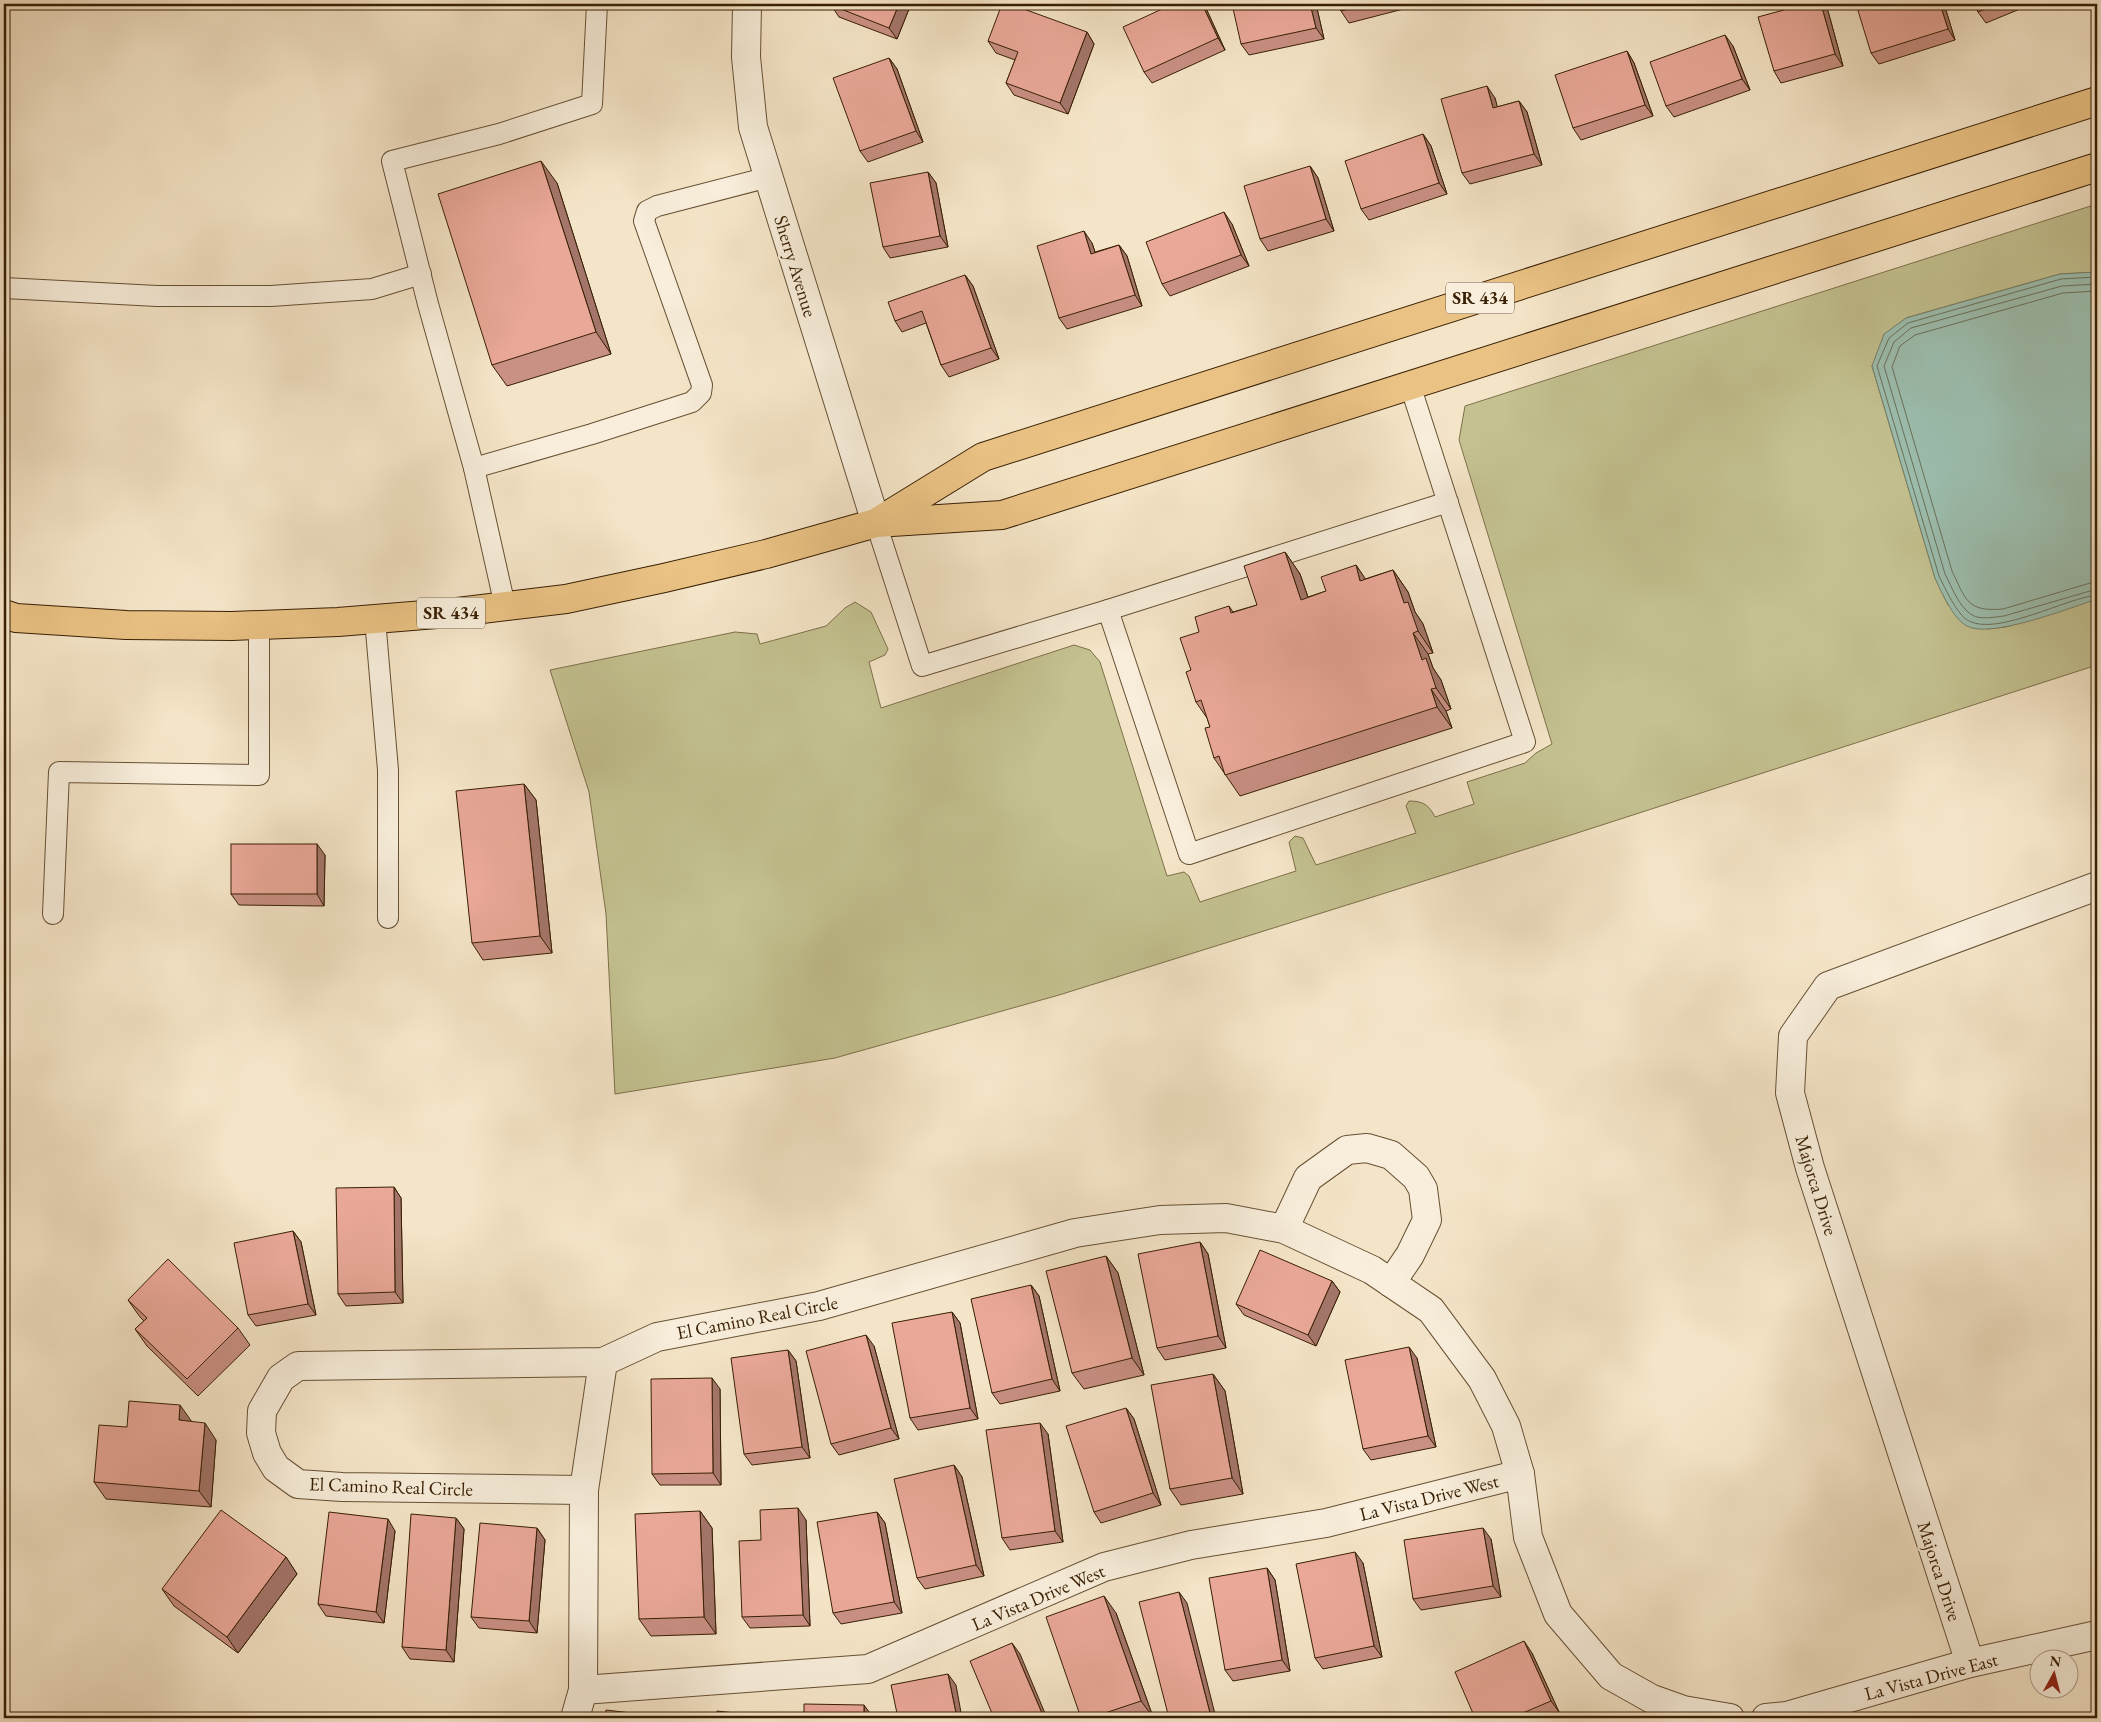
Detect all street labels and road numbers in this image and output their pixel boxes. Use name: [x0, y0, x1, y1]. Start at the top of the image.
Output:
street label: Sherry Avenue: [768, 212, 823, 320]
road number: SR 434: [1446, 282, 1514, 314]
road number: SR 434: [417, 598, 485, 628]
street label: Majorca Drive: [1789, 1132, 1844, 1238]
street label: El Camino Real Circle: [674, 1290, 840, 1345]
street label: La Vista Drive West: [1357, 1468, 1501, 1527]
street label: El Camino Real Circle: [309, 1471, 473, 1502]
street label: Majorca Drive: [1912, 1518, 1967, 1624]
street label: La Vista Drive West: [968, 1558, 1109, 1637]
street label: La Vista Drive East: [1862, 1647, 2001, 1706]

